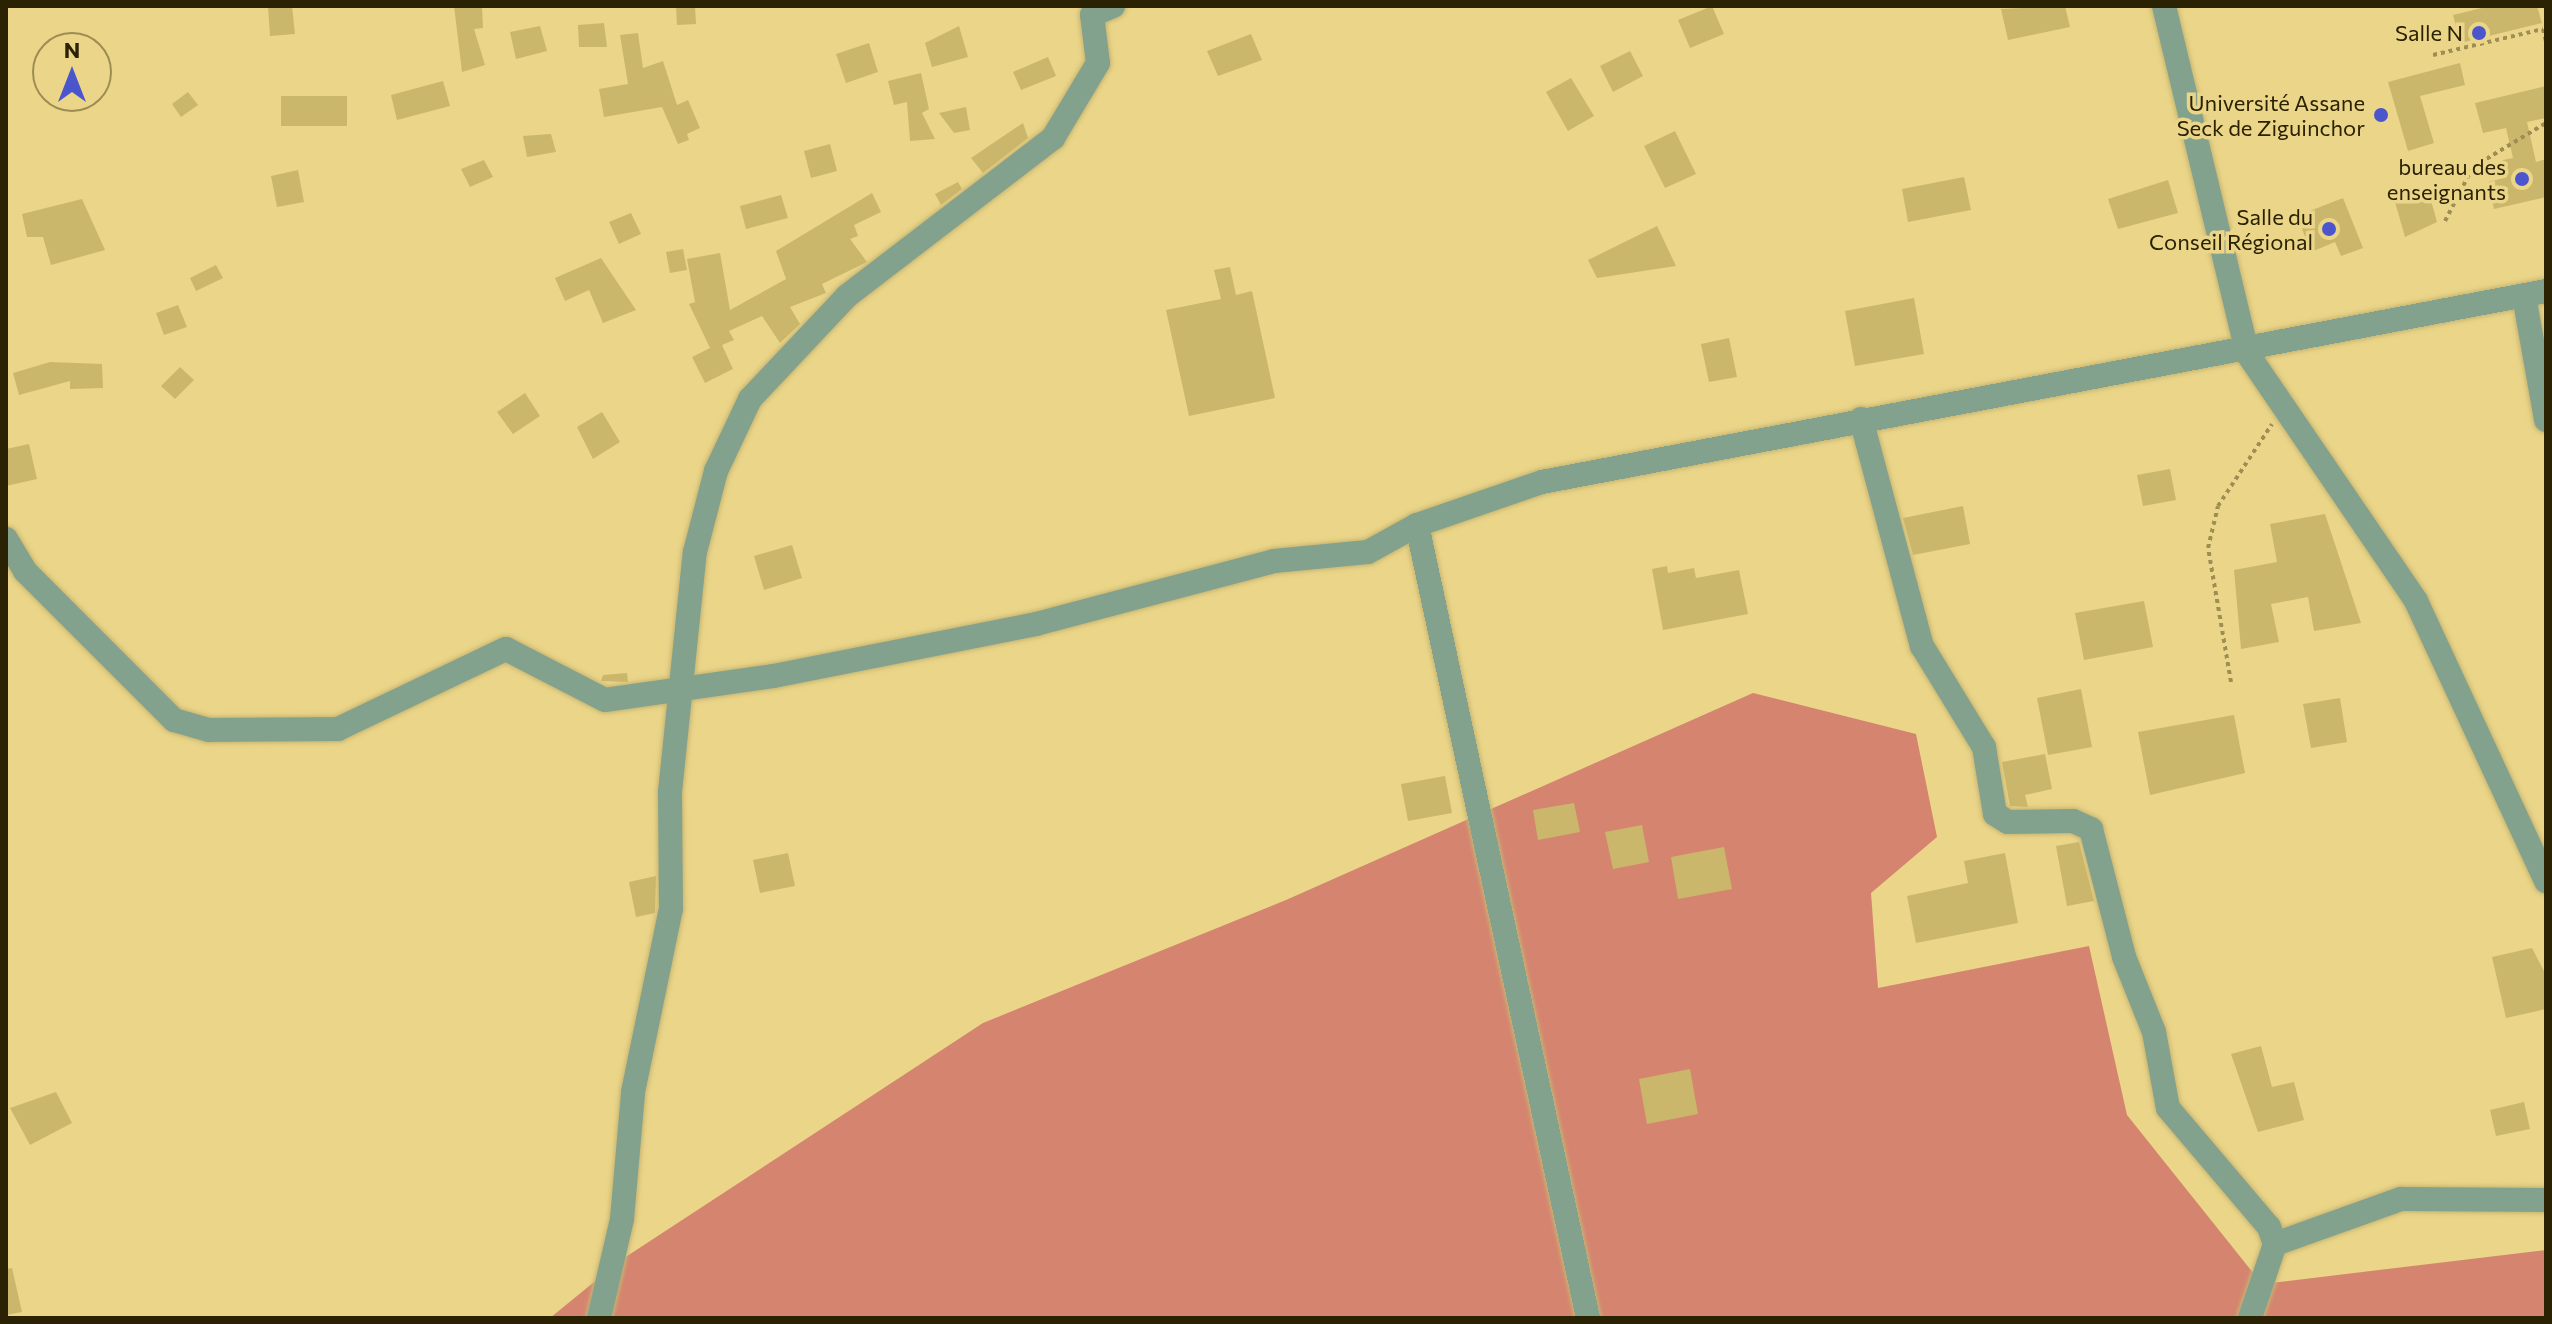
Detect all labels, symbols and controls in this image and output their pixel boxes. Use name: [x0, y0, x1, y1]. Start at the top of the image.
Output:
place label: Salle N: [2395, 20, 2463, 46]
marker: Salle N: [2470, 24, 2488, 42]
north arrow: [32, 32, 112, 112]
text: N: [64, 36, 80, 63]
place label: Université Assane Seck de Ziguinchor: [2177, 89, 2365, 140]
marker: Université Assane Seck de Ziguinchor: [2372, 106, 2390, 124]
place label: bureau des enseignants: [2387, 153, 2506, 204]
marker: bureau des enseignants: [2513, 170, 2531, 188]
place label: Salle du Conseil Régional: [2149, 203, 2313, 254]
marker: Salle du Conseil Régional: [2320, 220, 2338, 238]

